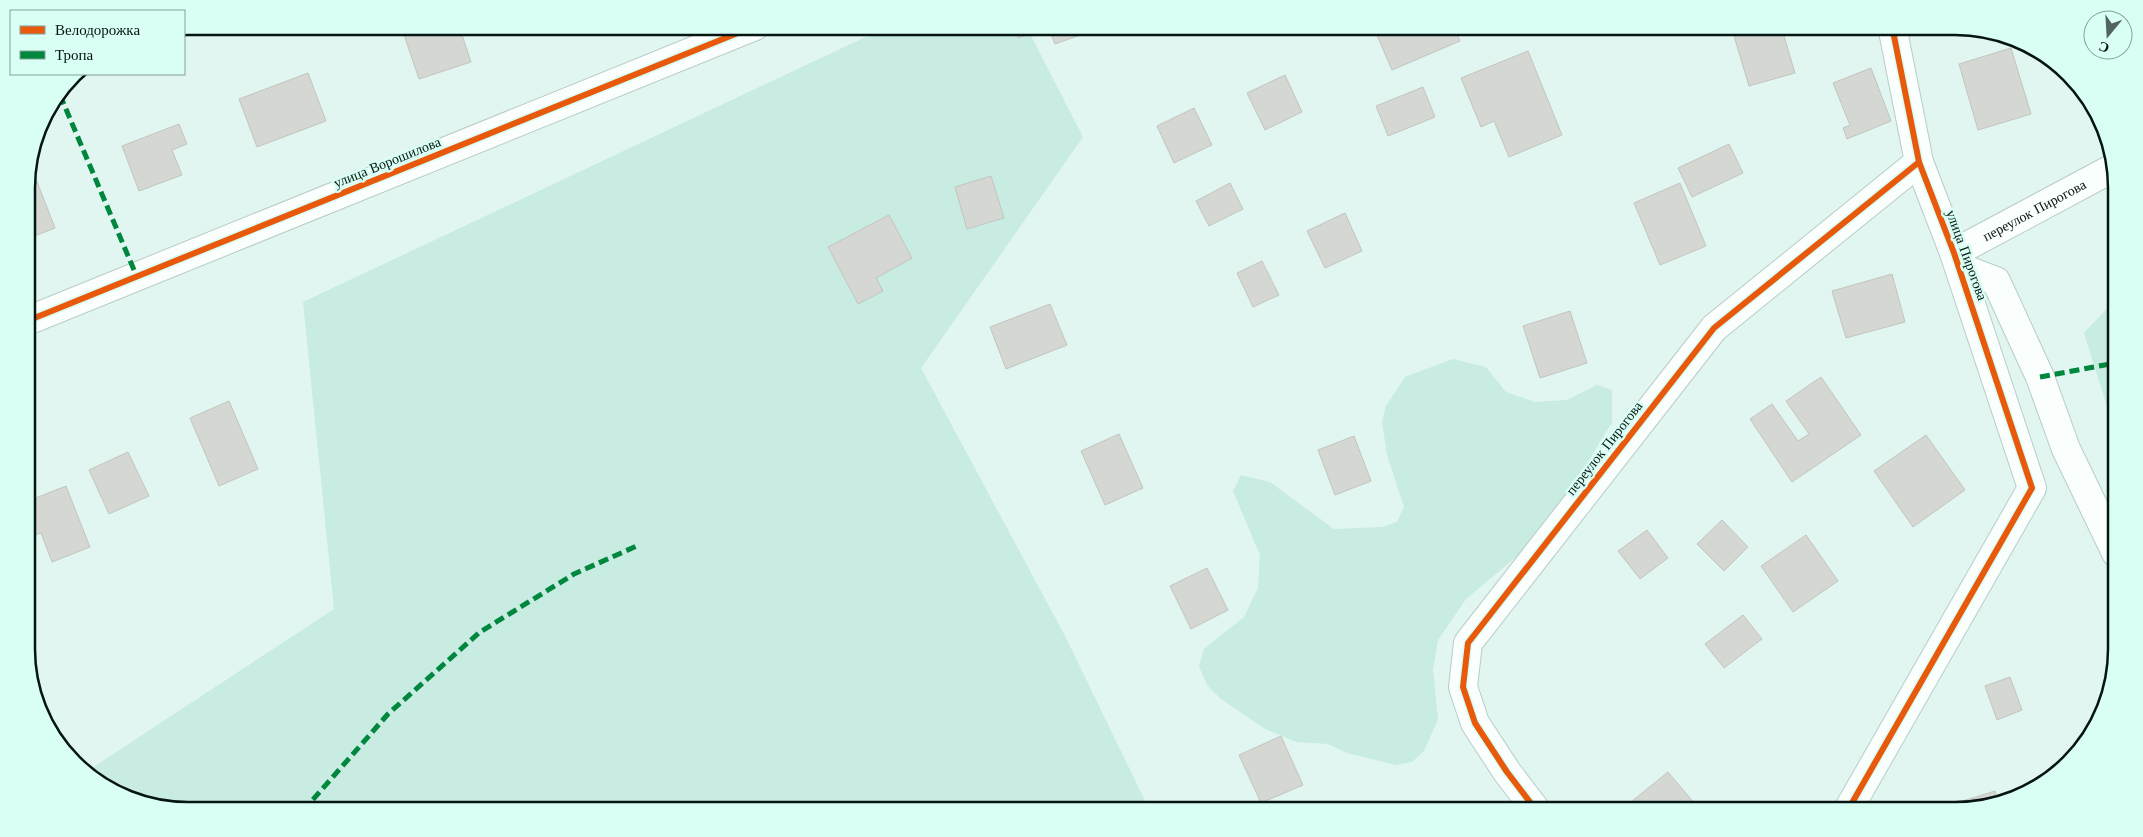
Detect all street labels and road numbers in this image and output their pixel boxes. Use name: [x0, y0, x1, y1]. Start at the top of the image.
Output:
street label: улица Ворошилова: [331, 132, 444, 192]
street label: переулок Пирогова: [1980, 175, 2090, 245]
street label: улица Пирогова: [1942, 207, 1992, 304]
street label: переулок Пирогова: [1562, 397, 1647, 499]

